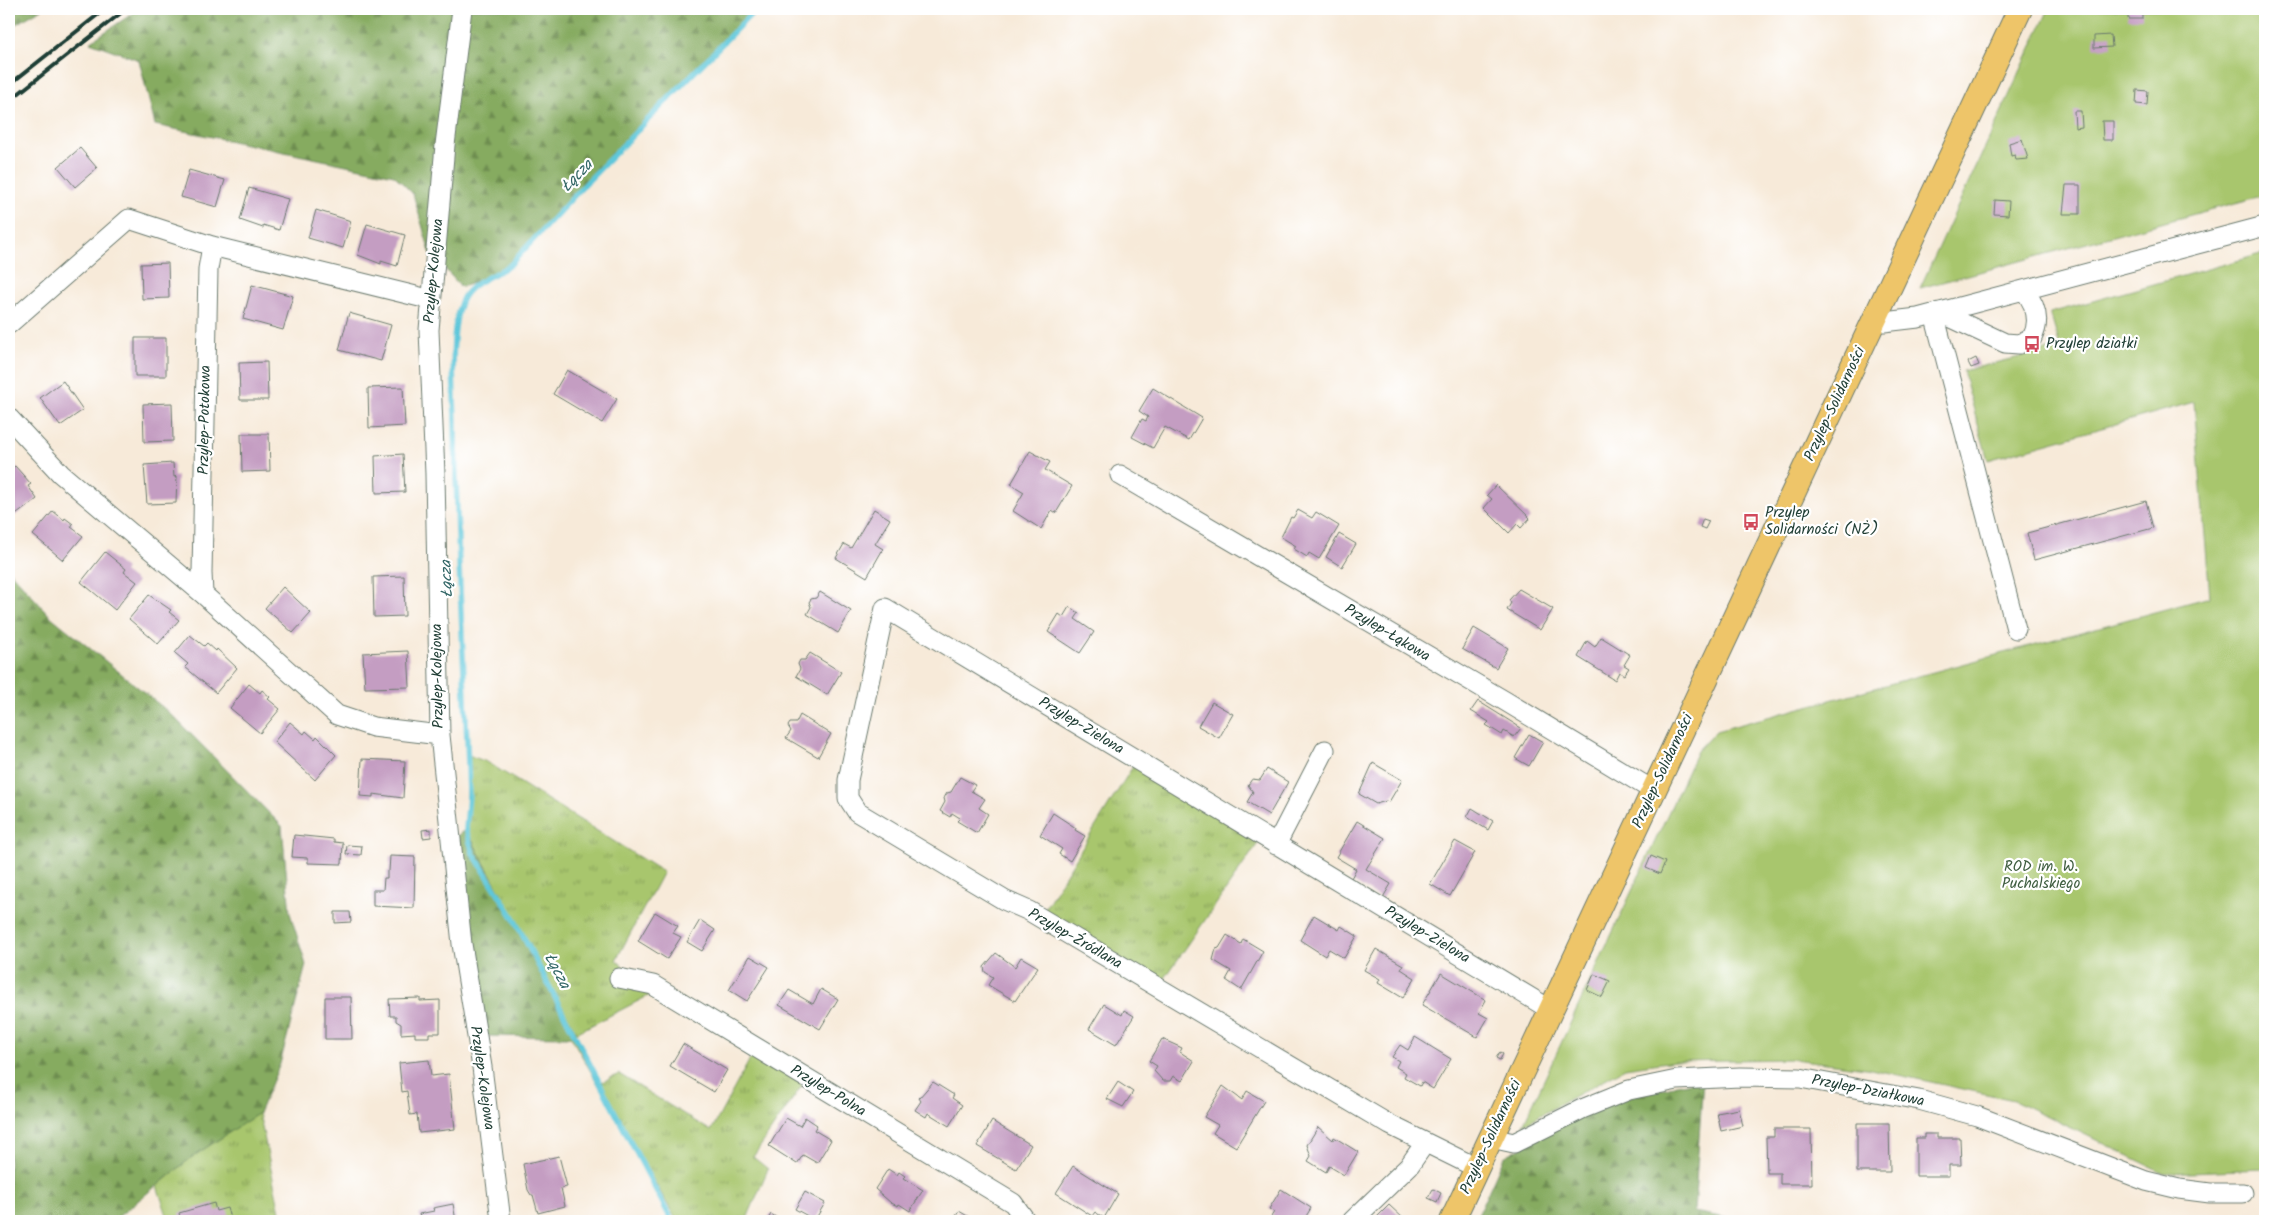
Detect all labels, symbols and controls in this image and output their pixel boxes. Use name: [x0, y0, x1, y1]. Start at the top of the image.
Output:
water label: Łącza: [555, 153, 600, 198]
street label: Przylep-Kolejowa: [417, 218, 451, 324]
place label: Przylep działki: [2046, 332, 2139, 356]
bus stop icon: Przylep działki: [2022, 334, 2042, 354]
street label: Przylep-Solidarności: [1798, 341, 1873, 465]
street label: Przylep-Potokowa: [192, 365, 218, 475]
place label: Przylep Solidarności (NŻ): [1765, 501, 1878, 542]
bus stop icon: Przylep Solidarności (NŻ): [1741, 512, 1761, 532]
water label: Łącza: [434, 558, 460, 598]
street label: Przylep-Łąkowa: [1339, 598, 1435, 668]
street label: Przylep-Kolejowa: [425, 623, 451, 729]
street label: Przylep-Zielona: [1034, 691, 1128, 761]
street label: Przylep-Solidarności: [1626, 708, 1701, 832]
park label: ROD im. W. Puchalskiego: [2002, 855, 2080, 896]
street label: Przylep-Zielona: [1380, 900, 1474, 970]
street label: Przylep-Źródlana: [1023, 902, 1127, 976]
water label: Łącza: [537, 949, 578, 995]
street label: Przylep-Kolejowa: [463, 1024, 501, 1132]
street label: Przylep-Polna: [785, 1059, 871, 1123]
street label: Przylep-Działkowa: [1810, 1068, 1926, 1114]
street label: Przylep-Solidarności: [1454, 1074, 1529, 1198]

